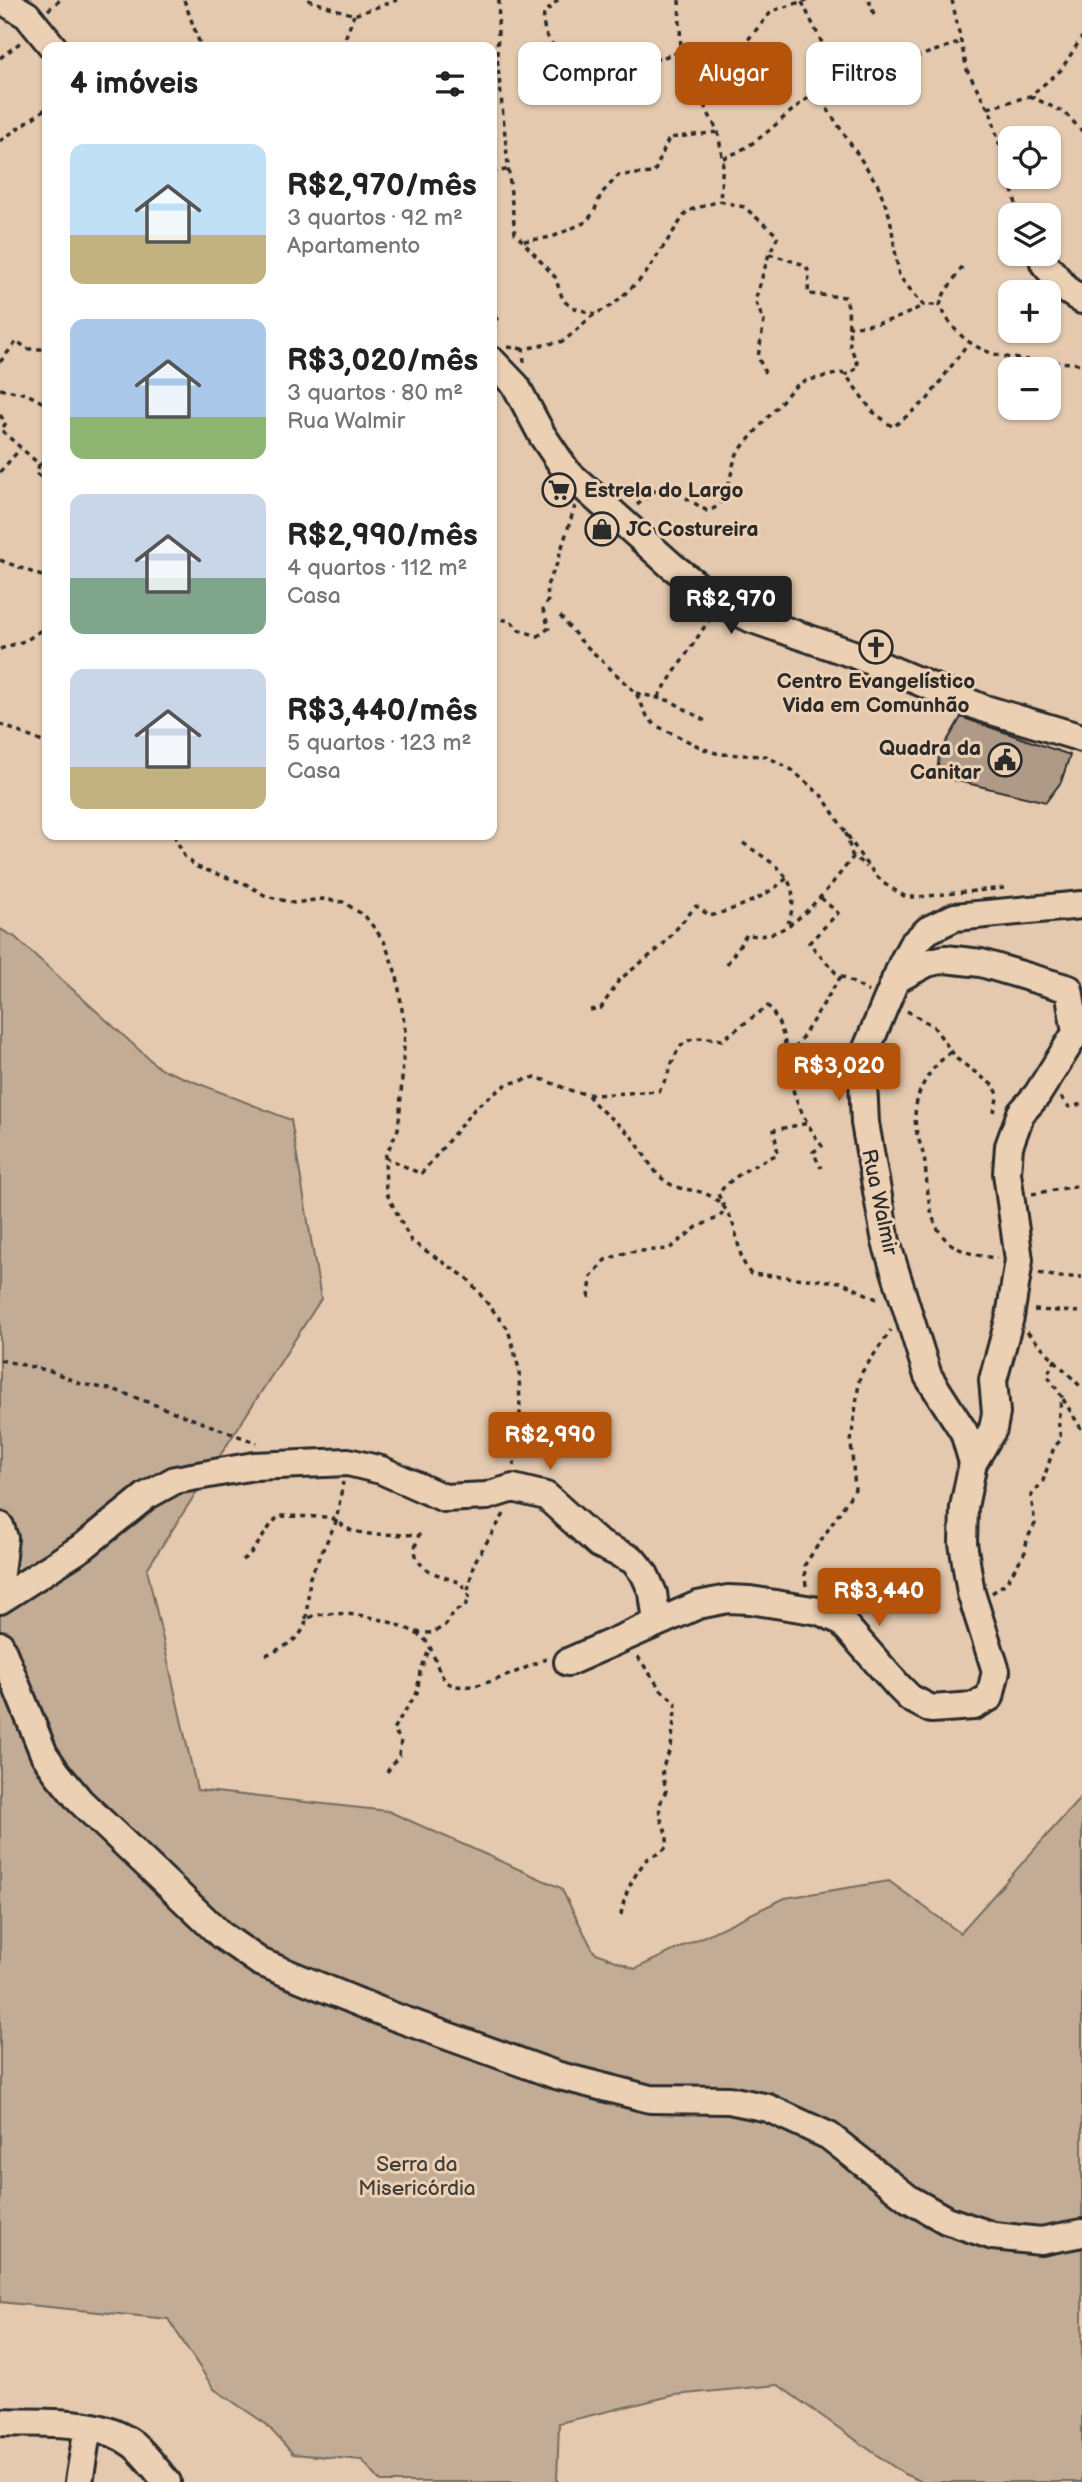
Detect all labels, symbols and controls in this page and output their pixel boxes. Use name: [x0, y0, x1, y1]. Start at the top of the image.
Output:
chip: Comprar: [518, 42, 661, 105]
chip: Alugar: [675, 42, 792, 105]
chip: Filtros: [806, 42, 921, 105]
icon: filters: [431, 65, 469, 103]
text: 4 imóveis: [70, 66, 198, 102]
map controls: [998, 126, 1061, 420]
button: locate: [998, 126, 1061, 189]
text: R$2,970/mês: [287, 168, 477, 204]
icon: home: [126, 172, 210, 256]
button: layers: [998, 203, 1061, 266]
text: 3 quartos · 92 m²: [287, 204, 463, 232]
text: Apartamento: [287, 232, 420, 260]
button: +: [998, 280, 1061, 343]
text: R$3,020/mês: [287, 343, 478, 379]
icon: home: [126, 347, 210, 431]
button: −: [998, 357, 1061, 420]
text: 3 quartos · 80 m²: [287, 379, 463, 407]
text: Rua Walmir: [287, 407, 405, 435]
supermarket icon: Estrela do Largo: [540, 471, 578, 509]
place label: Estrela do Largo: [584, 478, 743, 503]
shop icon: JC Costureira: [583, 510, 621, 548]
place label: JC Costureira: [626, 517, 759, 542]
text: R$2,990/mês: [287, 518, 478, 554]
icon: home: [126, 522, 210, 606]
text: 4 quartos · 112 m²: [287, 554, 467, 582]
pin: R$2,970: [666, 576, 796, 636]
text: Casa: [287, 582, 341, 610]
text: R$2,970: [686, 585, 776, 613]
church icon: Centro Evangelístico Vida em Comunhão: [857, 628, 895, 666]
place label: Centro Evangelístico Vida em Comunhão: [777, 669, 975, 718]
text: R$3,440/mês: [287, 693, 478, 729]
icon: home: [126, 697, 210, 781]
text: 5 quartos · 123 m²: [287, 729, 471, 757]
place label: Quadra da Canitar: [879, 736, 982, 785]
public building icon: Quadra da Canitar: [986, 741, 1024, 779]
text: Casa: [287, 757, 341, 785]
pin: R$3,020: [774, 1044, 904, 1103]
text: R$3,020: [793, 1052, 885, 1080]
street label: Rua Walmir: [856, 1147, 903, 1258]
pin: R$2,990: [485, 1412, 615, 1472]
text: R$2,990: [504, 1421, 596, 1449]
pin: R$3,440: [814, 1568, 944, 1628]
text: R$3,440: [834, 1577, 924, 1605]
park label: Serra da Misericórdia: [358, 2152, 476, 2201]

